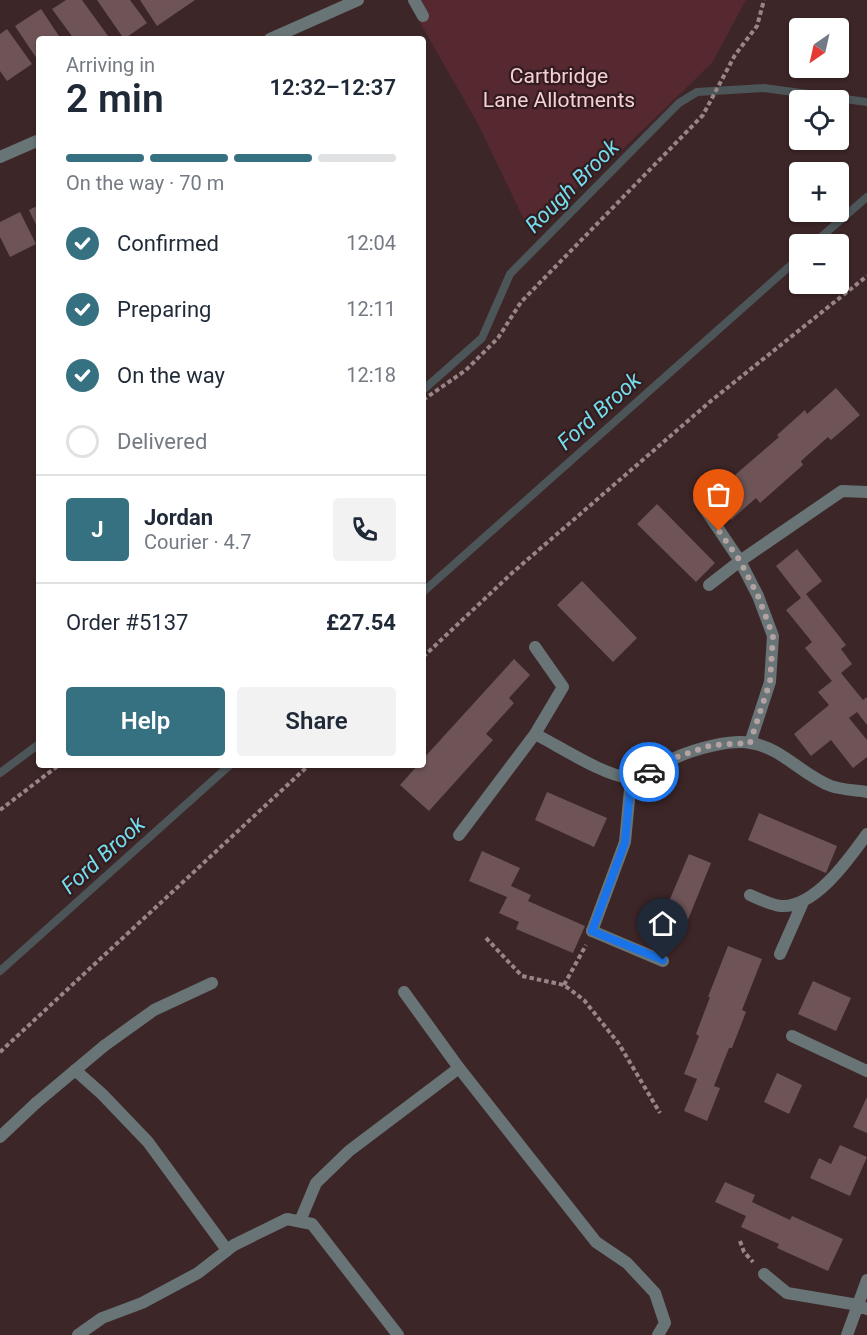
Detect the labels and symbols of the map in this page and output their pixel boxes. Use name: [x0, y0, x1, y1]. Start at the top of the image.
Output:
north arrow: [789, 18, 849, 78]
park label: Cartbridge Lane Allotments: [483, 64, 635, 112]
water label: Rough Brook: [520, 133, 625, 238]
water label: Ford Brook: [552, 366, 647, 455]
pin: [693, 469, 744, 531]
courier: [619, 742, 679, 802]
water label: Ford Brook: [56, 810, 151, 899]
pin: [637, 898, 688, 960]

